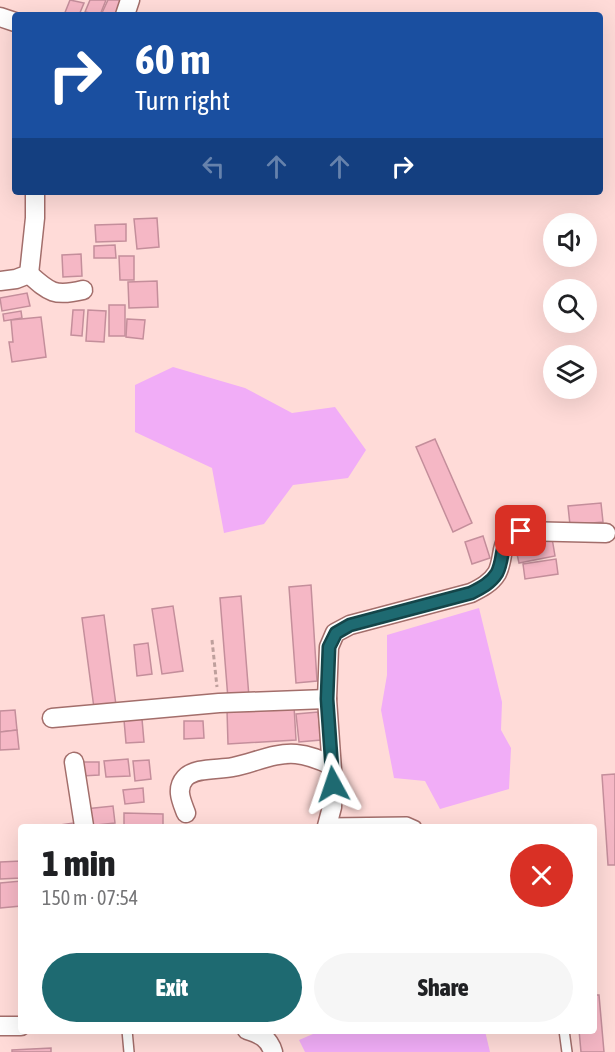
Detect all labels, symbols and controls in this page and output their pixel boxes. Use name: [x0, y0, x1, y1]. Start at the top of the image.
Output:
text: 60 m: [135, 35, 210, 83]
icon: right: [36, 36, 114, 114]
text: Turn right: [135, 85, 230, 116]
icon: left: [197, 150, 230, 183]
icon: ahead: [260, 150, 293, 183]
icon: ahead: [323, 150, 356, 183]
icon: right: [386, 150, 419, 183]
map controls: [543, 213, 597, 399]
button: sound: [543, 213, 597, 267]
button: search: [543, 279, 597, 333]
button: layers: [543, 345, 597, 399]
pin: [495, 505, 546, 556]
icon: arrive: [504, 514, 537, 547]
position arrow: [301, 752, 365, 816]
text: 1 min: [42, 842, 116, 884]
button: close: [510, 844, 573, 907]
text: 150 m · 07:54: [42, 886, 138, 909]
button: Exit: [42, 953, 302, 1022]
button: Share: [314, 953, 573, 1022]

